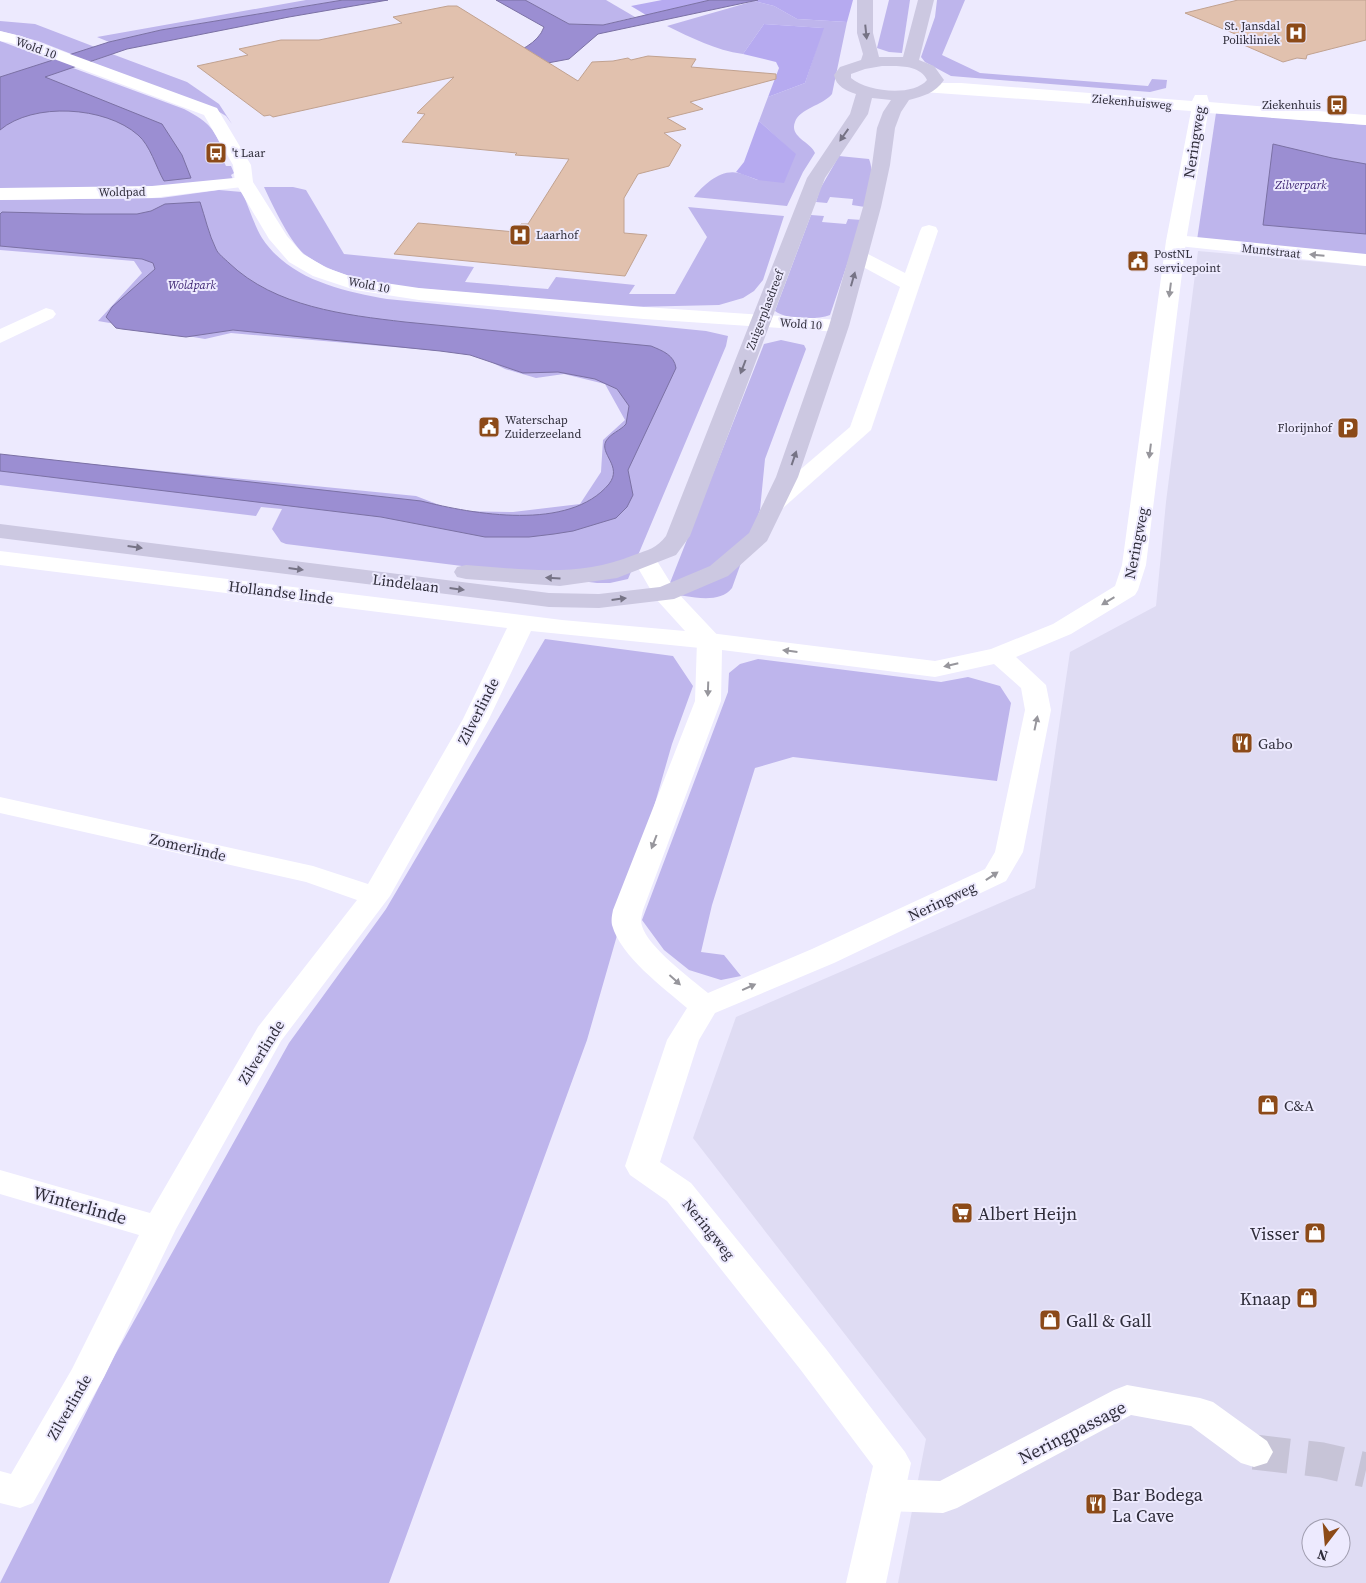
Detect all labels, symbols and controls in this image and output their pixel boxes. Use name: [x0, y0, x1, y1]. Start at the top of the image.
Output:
place label: St. Jansdal Polikliniek: [1222, 18, 1280, 48]
hospital icon: St. Jansdal Polikliniek: [1284, 21, 1308, 45]
one-way arrow: [862, 24, 870, 40]
street label: Wold 10: [13, 33, 59, 63]
street label: Ziekenhuisweg: [1091, 91, 1173, 113]
bus stop icon: Ziekenhuis: [1325, 93, 1349, 117]
place label: Ziekenhuis: [1262, 97, 1321, 113]
street label: Neringweg: [1178, 104, 1210, 180]
one-way arrow: [839, 128, 849, 142]
bus stop icon: 't Laar: [204, 141, 228, 165]
place label: 't Laar: [232, 145, 265, 161]
park label: Zilverpark: [1274, 177, 1327, 193]
street label: Woldpad: [98, 184, 146, 200]
hospital icon: Laarhof: [508, 223, 532, 247]
place label: Laarhof: [536, 227, 580, 243]
street label: Muntstraat: [1241, 240, 1301, 262]
place label: PostNL servicepoint: [1154, 246, 1220, 276]
public building icon: PostNL servicepoint: [1126, 249, 1150, 273]
one-way arrow: [1309, 251, 1325, 259]
street label: Zuigerplasdreef: [742, 266, 788, 352]
one-way arrow: [849, 272, 857, 287]
street label: Wold 10: [347, 273, 391, 297]
park label: Woldpark: [168, 277, 216, 293]
one-way arrow: [1166, 282, 1174, 298]
street label: Wold 10: [779, 315, 823, 333]
one-way arrow: [739, 359, 746, 374]
place label: Waterschap Zuiderzeeland: [505, 412, 581, 442]
public building icon: Waterschap Zuiderzeeland: [477, 415, 501, 439]
parking icon: Florijnhof: [1336, 416, 1360, 440]
place label: Florijnhof: [1278, 420, 1334, 436]
one-way arrow: [1146, 443, 1154, 459]
one-way arrow: [791, 450, 798, 465]
street label: Neringweg: [1119, 505, 1153, 581]
one-way arrow: [128, 543, 144, 551]
one-way arrow: [289, 565, 305, 573]
street label: Lindelaan: [371, 568, 441, 598]
one-way arrow: [545, 574, 561, 582]
street label: Hollandse linde: [227, 575, 335, 609]
one-way arrow: [450, 585, 466, 593]
one-way arrow: [611, 595, 627, 603]
one-way arrow: [1102, 597, 1115, 606]
one-way arrow: [782, 647, 798, 655]
one-way arrow: [943, 661, 959, 669]
street label: Zilverlinde: [452, 674, 504, 748]
one-way arrow: [704, 682, 712, 698]
one-way arrow: [1032, 714, 1040, 730]
restaurant icon: Gabo: [1230, 731, 1254, 755]
place label: Gabo: [1258, 733, 1293, 754]
street label: Zomerlinde: [148, 828, 229, 866]
one-way arrow: [650, 835, 658, 850]
one-way arrow: [985, 871, 998, 880]
street label: Neringweg: [905, 876, 980, 926]
one-way arrow: [668, 974, 680, 986]
one-way arrow: [742, 982, 756, 990]
street label: Zilverlinde: [233, 1015, 289, 1088]
shop icon: C&A: [1256, 1093, 1280, 1117]
place label: C&A: [1284, 1095, 1314, 1116]
street label: Winterlinde: [30, 1180, 130, 1230]
street label: Neringweg: [678, 1194, 740, 1264]
supermarket icon: Albert Heijn: [950, 1201, 974, 1225]
place label: Albert Heijn: [978, 1201, 1077, 1226]
place label: Visser: [1250, 1221, 1299, 1246]
shop icon: Visser: [1303, 1221, 1327, 1245]
place label: Knaap: [1240, 1286, 1291, 1311]
shop icon: Knaap: [1295, 1286, 1319, 1310]
shop icon: Gall & Gall: [1038, 1308, 1062, 1332]
place label: Gall & Gall: [1066, 1308, 1152, 1333]
street label: Zilverlinde: [42, 1370, 96, 1444]
street label: Neringpassage: [1014, 1394, 1130, 1470]
place label: Bar Bodega La Cave: [1112, 1482, 1204, 1528]
restaurant icon: Bar Bodega La Cave: [1084, 1492, 1108, 1516]
north arrow: [1301, 1518, 1351, 1568]
text: N: [1315, 1544, 1330, 1567]

